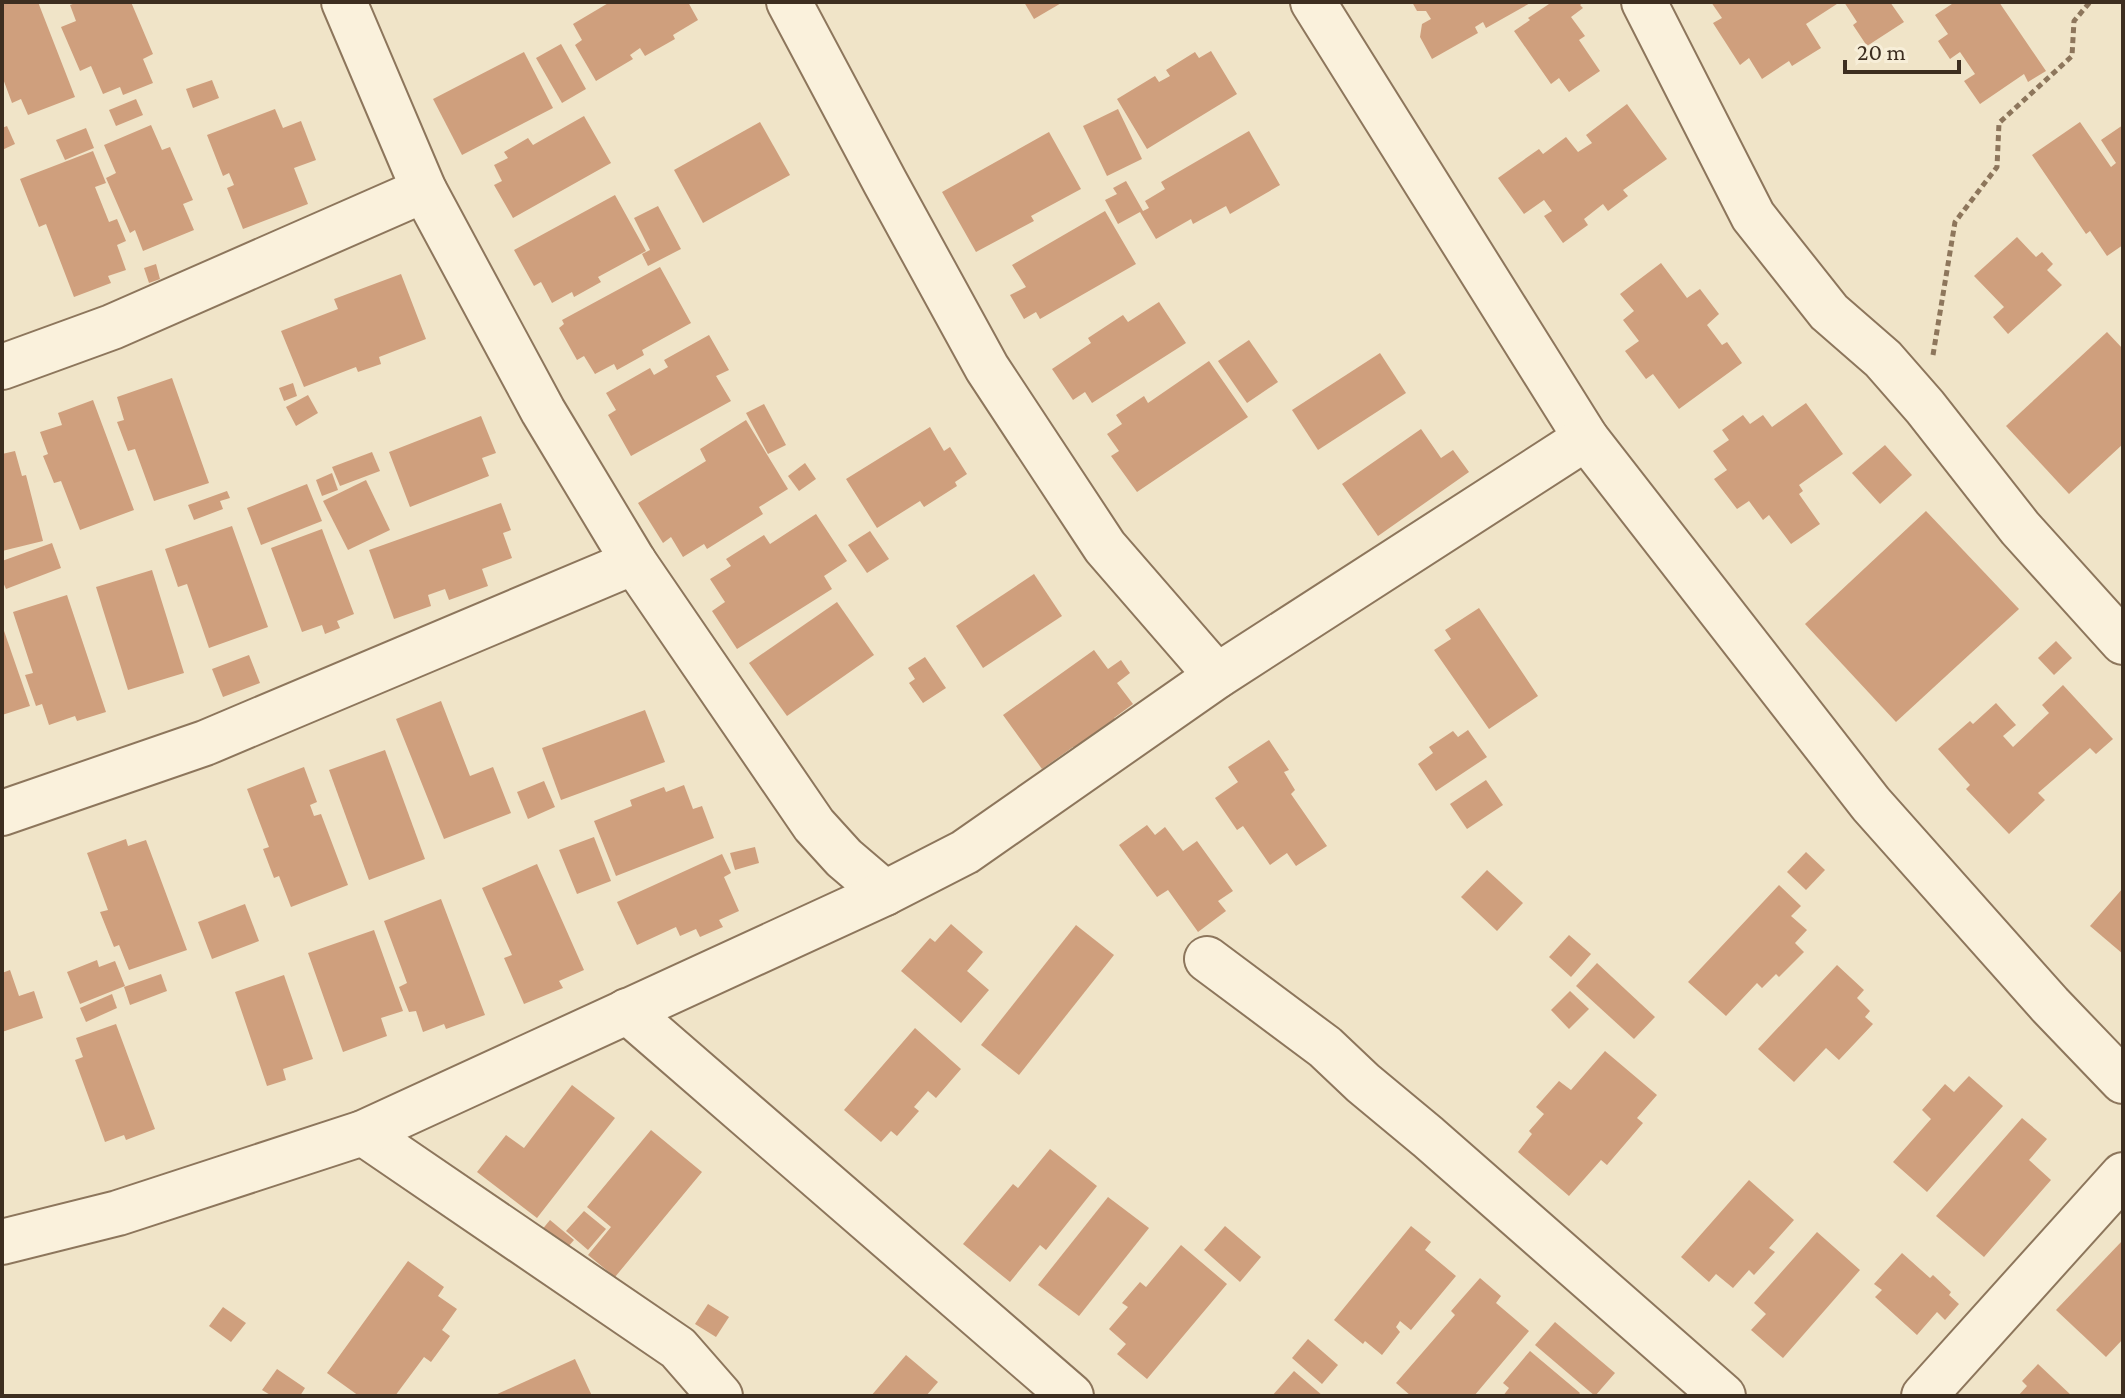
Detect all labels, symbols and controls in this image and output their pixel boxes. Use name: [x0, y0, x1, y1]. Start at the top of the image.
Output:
scale bar: [1845, 24, 1959, 74]
text: 20 m: [1857, 38, 1906, 65]

